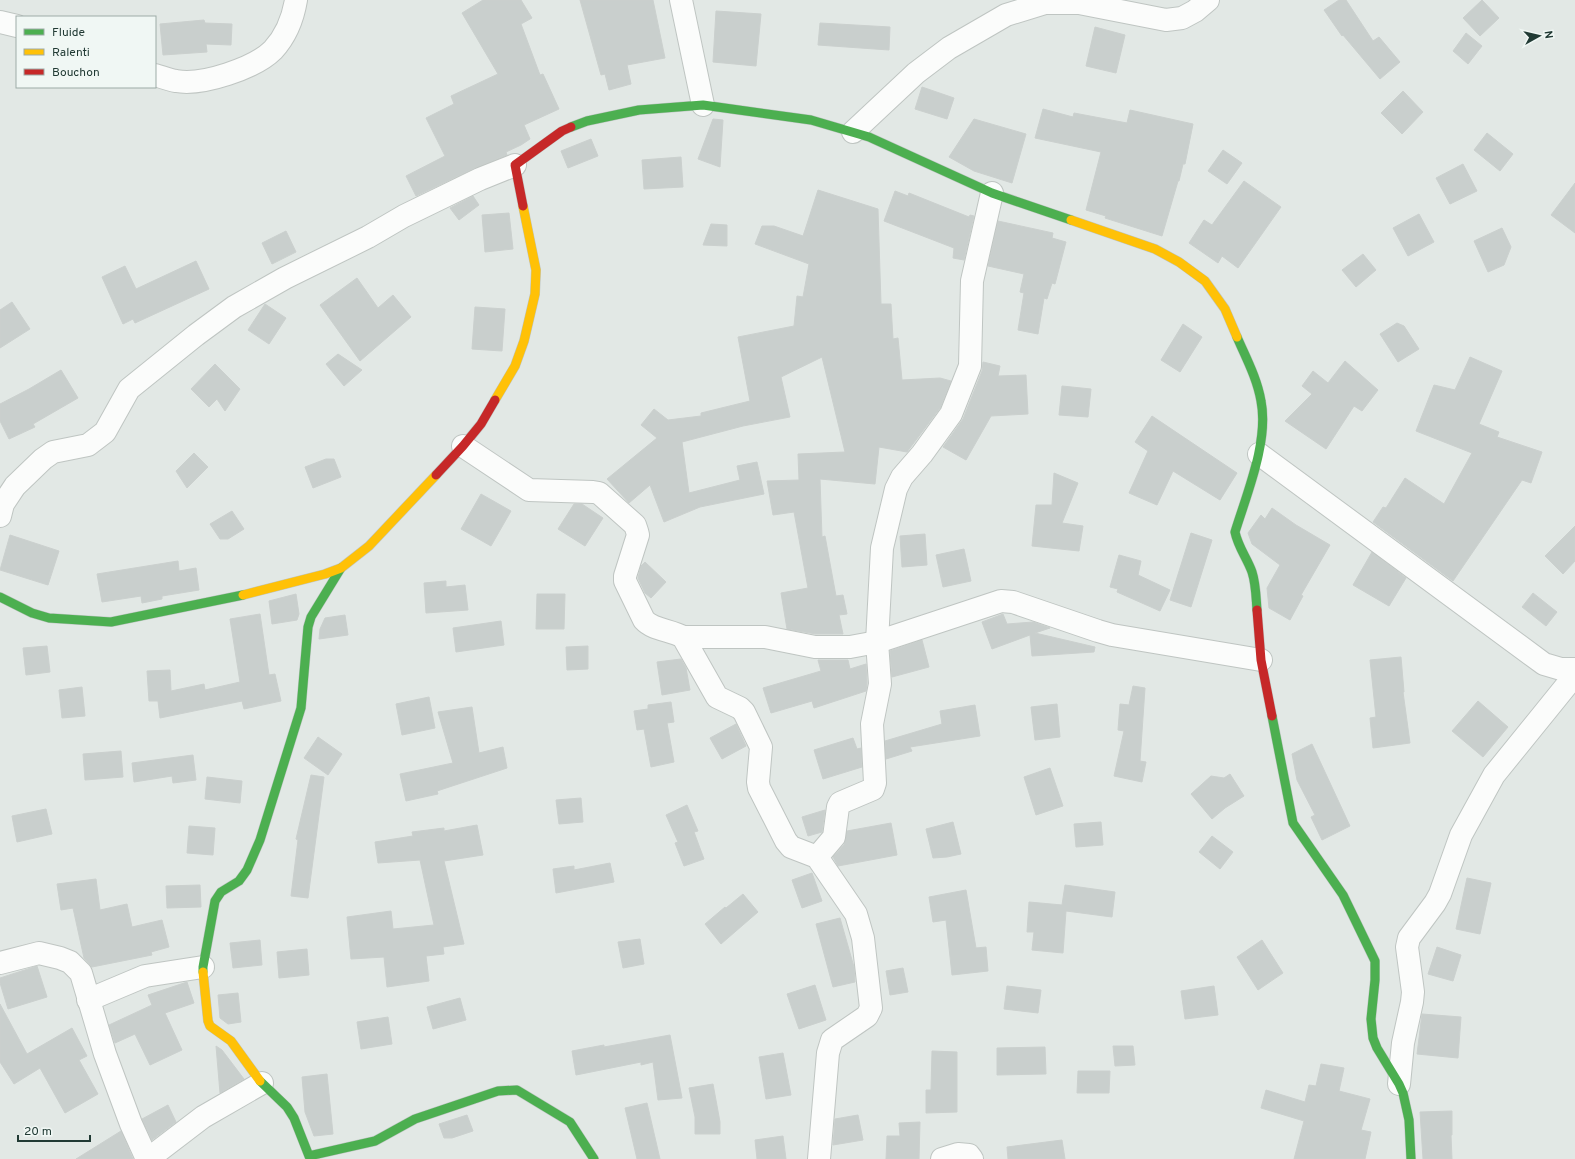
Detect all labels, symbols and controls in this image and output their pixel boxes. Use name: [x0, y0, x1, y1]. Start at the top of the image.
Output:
legend: [16, 16, 156, 88]
north arrow: [1519, 16, 1559, 56]
text: Fluide: [52, 25, 85, 41]
text: N: [1540, 30, 1555, 40]
text: Ralenti: [52, 45, 90, 61]
text: Bouchon: [52, 65, 100, 81]
scale bar: [18, 1117, 90, 1143]
text: 20 m: [24, 1124, 52, 1140]

